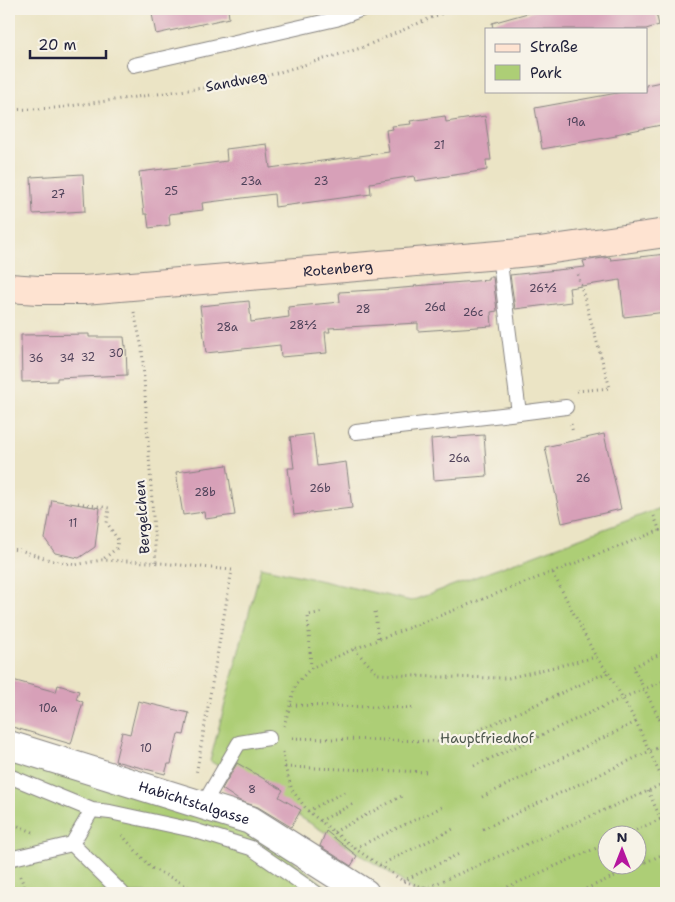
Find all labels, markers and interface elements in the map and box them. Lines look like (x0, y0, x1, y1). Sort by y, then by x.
scale bar (30, 28, 106, 60)
legend (485, 28, 648, 92)
text: 20 m (38, 35, 77, 55)
text: Straße (530, 37, 578, 57)
text: Park (530, 63, 562, 83)
street label: Sandweg (204, 66, 268, 96)
house number: 19a (567, 115, 585, 130)
house number: 21 (433, 138, 445, 153)
house number: 23a (240, 174, 262, 189)
house number: 23 (314, 174, 328, 189)
house number: 25 (164, 184, 178, 199)
house number: 27 (51, 187, 66, 202)
street label: Rotenberg (302, 257, 374, 280)
house number: 26½ (529, 281, 557, 296)
house number: 26d (424, 300, 446, 315)
house number: 28 (355, 302, 371, 317)
house number: 26c (463, 305, 484, 320)
house number: 28½ (289, 318, 317, 333)
house number: 28a (216, 320, 238, 335)
house number: 30 (108, 346, 124, 361)
house number: 32 (81, 350, 95, 365)
house number: 36 (28, 351, 44, 366)
house number: 34 (60, 351, 75, 366)
house number: 26a (448, 451, 470, 466)
house number: 26 (576, 471, 590, 486)
street label: Bergelchen (130, 479, 154, 555)
house number: 26b (309, 481, 331, 496)
house number: 28b (194, 485, 216, 500)
house number: 11 (69, 516, 77, 531)
house number: 10a (39, 701, 57, 716)
park label: Hauptfriedhof (440, 729, 535, 747)
house number: 10 (140, 741, 152, 756)
street label: Habichtstalgasse (136, 777, 252, 828)
house number: 8 (248, 782, 256, 797)
north arrow (598, 824, 648, 874)
text: N (616, 828, 628, 846)

